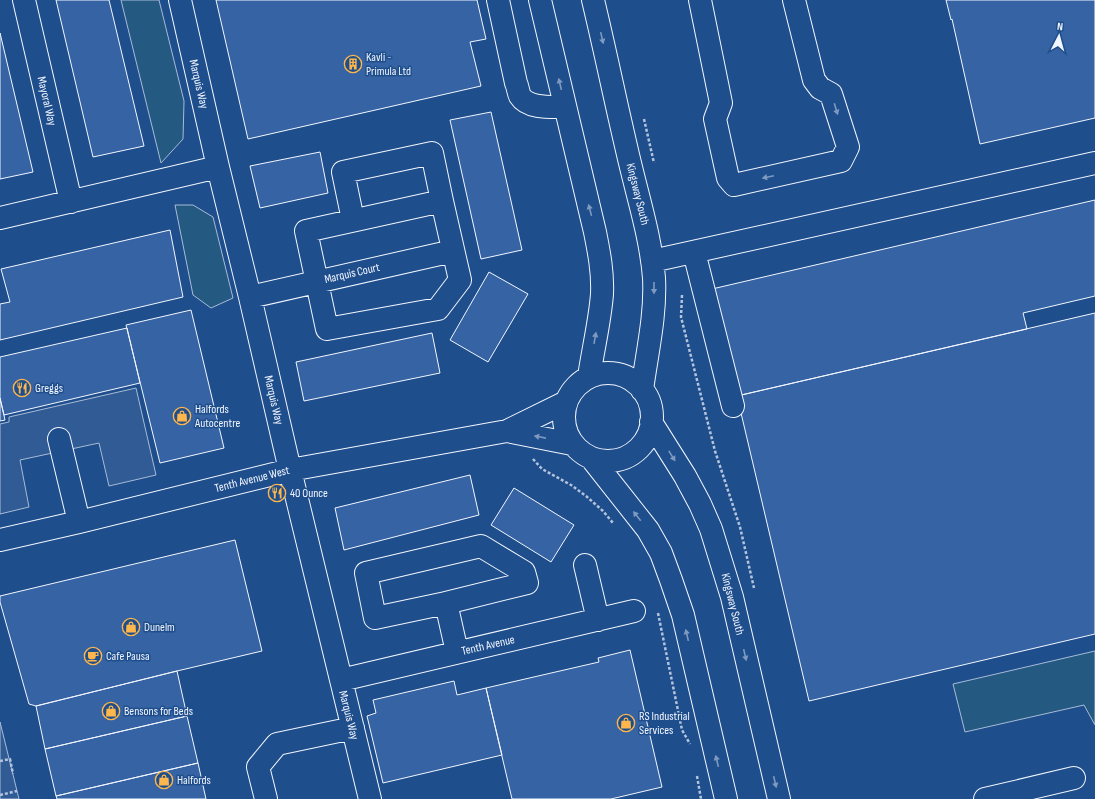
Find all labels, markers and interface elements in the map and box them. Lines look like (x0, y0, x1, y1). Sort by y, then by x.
north arrow (1039, 16, 1079, 56)
text: N (1056, 20, 1064, 33)
one-way arrow (599, 32, 605, 44)
place label: Kavli - Primula Ltd (366, 50, 411, 79)
building icon: Kavli - Primula Ltd (343, 54, 363, 74)
street label: Marquis Way (186, 58, 212, 111)
street label: Mayoral Way (34, 75, 60, 127)
one-way arrow (556, 77, 562, 90)
one-way arrow (833, 103, 839, 115)
street label: Kingsway South (623, 161, 652, 227)
one-way arrow (762, 175, 774, 181)
one-way arrow (587, 204, 593, 216)
street label: Marquis Court (323, 260, 382, 287)
one-way arrow (651, 282, 657, 295)
one-way arrow (593, 332, 599, 344)
street label: Marquis Way (261, 374, 287, 427)
restaurant icon: Greggs (12, 378, 32, 398)
place label: Greggs (35, 381, 63, 396)
place label: Halfords Autocentre (194, 402, 240, 431)
shop icon: Halfords Autocentre (172, 406, 192, 426)
one-way arrow (534, 434, 546, 440)
one-way arrow (668, 450, 675, 462)
street label: Tenth Avenue West (213, 463, 291, 496)
restaurant icon: 40 Ounce (267, 483, 287, 503)
place label: 40 Ounce (290, 486, 328, 501)
one-way arrow (633, 510, 641, 521)
street label: Kingsway South (718, 571, 747, 637)
shop icon: Dunelm (121, 617, 141, 637)
place label: Dunelm (144, 620, 175, 635)
one-way arrow (684, 628, 690, 641)
street label: Tenth Avenue (460, 632, 516, 659)
cafe icon: Cafe Pausa (83, 646, 103, 666)
place label: Cafe Pausa (106, 649, 150, 664)
one-way arrow (743, 649, 749, 661)
street label: Marquis Way (335, 689, 362, 742)
shop icon: Bensons for Beds (101, 701, 121, 721)
place label: Bensons for Beds (124, 704, 193, 719)
place label: RS Industrial Services (639, 709, 690, 738)
shop icon: RS Industrial Services (616, 713, 636, 733)
one-way arrow (714, 755, 720, 767)
shop icon: Halfords (154, 770, 174, 790)
place label: Halfords (177, 773, 211, 788)
one-way arrow (772, 775, 778, 788)

